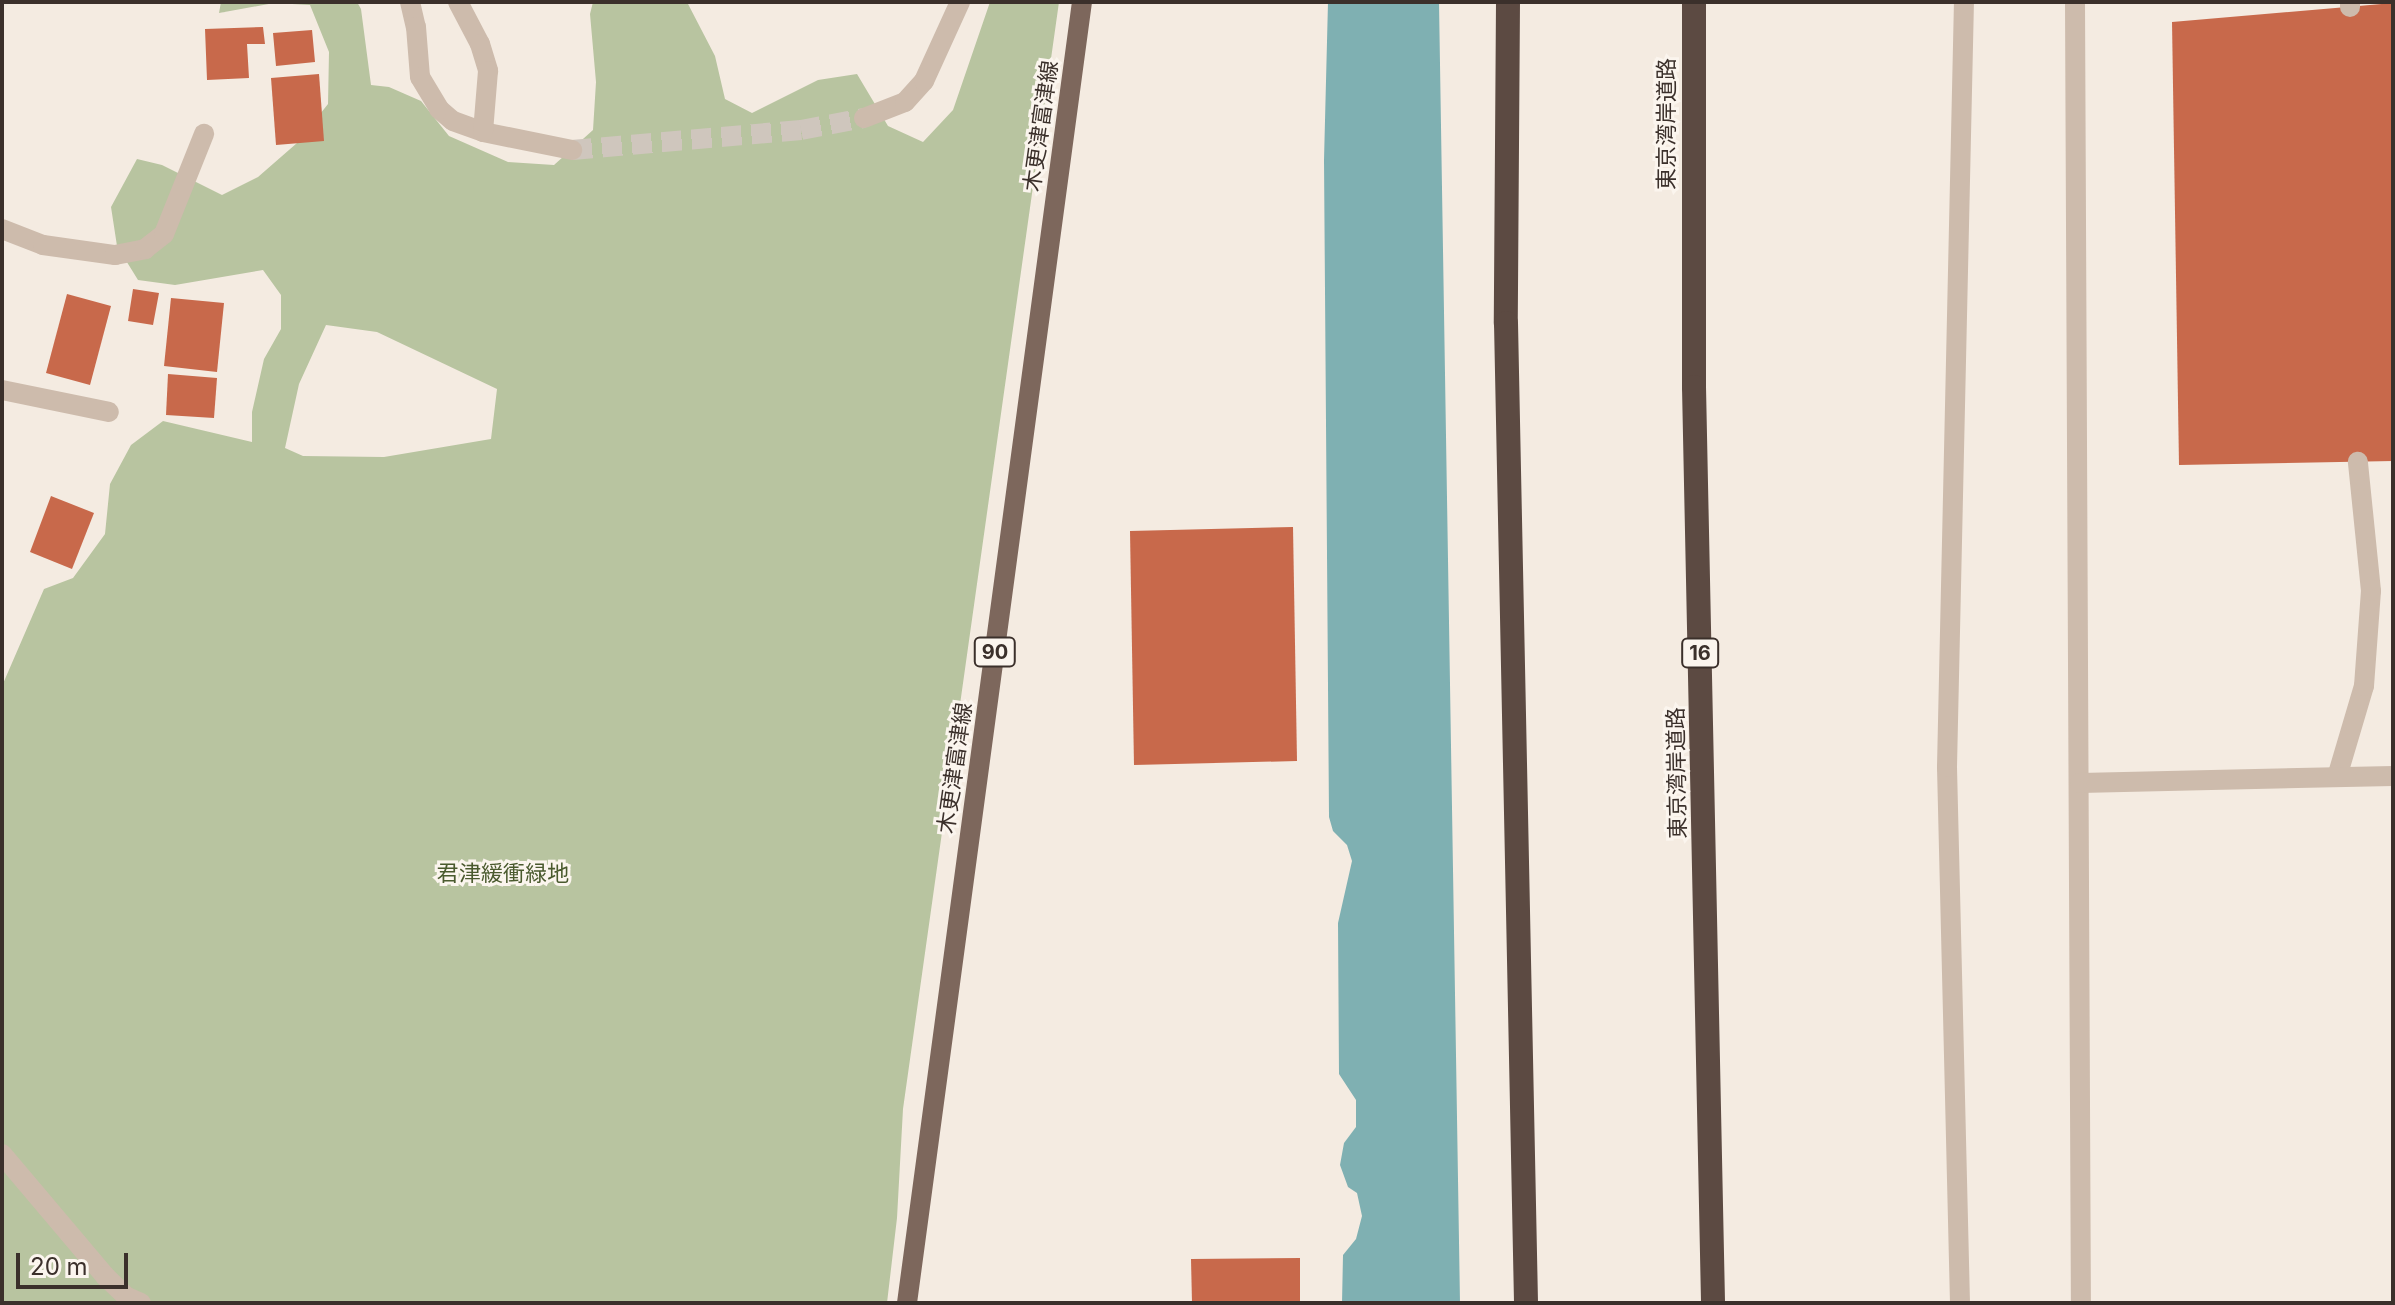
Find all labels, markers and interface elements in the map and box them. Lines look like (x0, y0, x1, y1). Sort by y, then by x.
street label: 東京湾岸道路 (1654, 58, 1680, 190)
street label: 木更津富津線 (1019, 59, 1063, 193)
road number: 90 (973, 636, 1017, 668)
road number: 16 (1680, 637, 1720, 669)
street label: 木更津富津線 (933, 701, 977, 835)
street label: 東京湾岸道路 (1663, 707, 1691, 839)
park label: 君津緩衝緑地 (437, 861, 569, 887)
scale bar (20, 1237, 132, 1287)
text: 20 m (30, 1252, 88, 1281)

